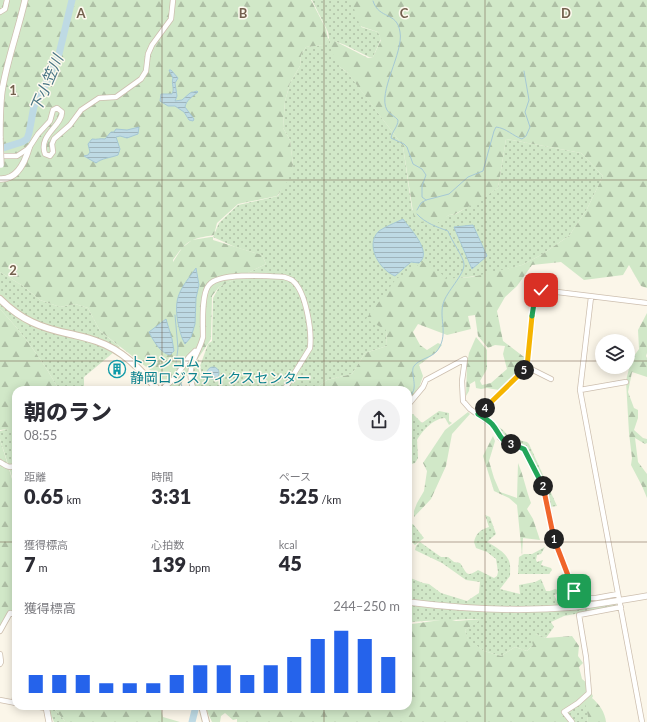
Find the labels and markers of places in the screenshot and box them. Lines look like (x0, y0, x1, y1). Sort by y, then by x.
pin (524, 273, 558, 307)
place label: トランコム 静岡ロジスティクスセンター (130, 353, 311, 386)
building icon: トランコム 静岡ロジスティクスセンター (107, 359, 127, 379)
pin: 5 (514, 360, 534, 380)
pin: 4 (475, 398, 495, 418)
pin: 3 (501, 434, 521, 454)
pin: 2 (533, 476, 553, 496)
pin: 1 (544, 529, 564, 549)
pin (557, 574, 591, 608)

